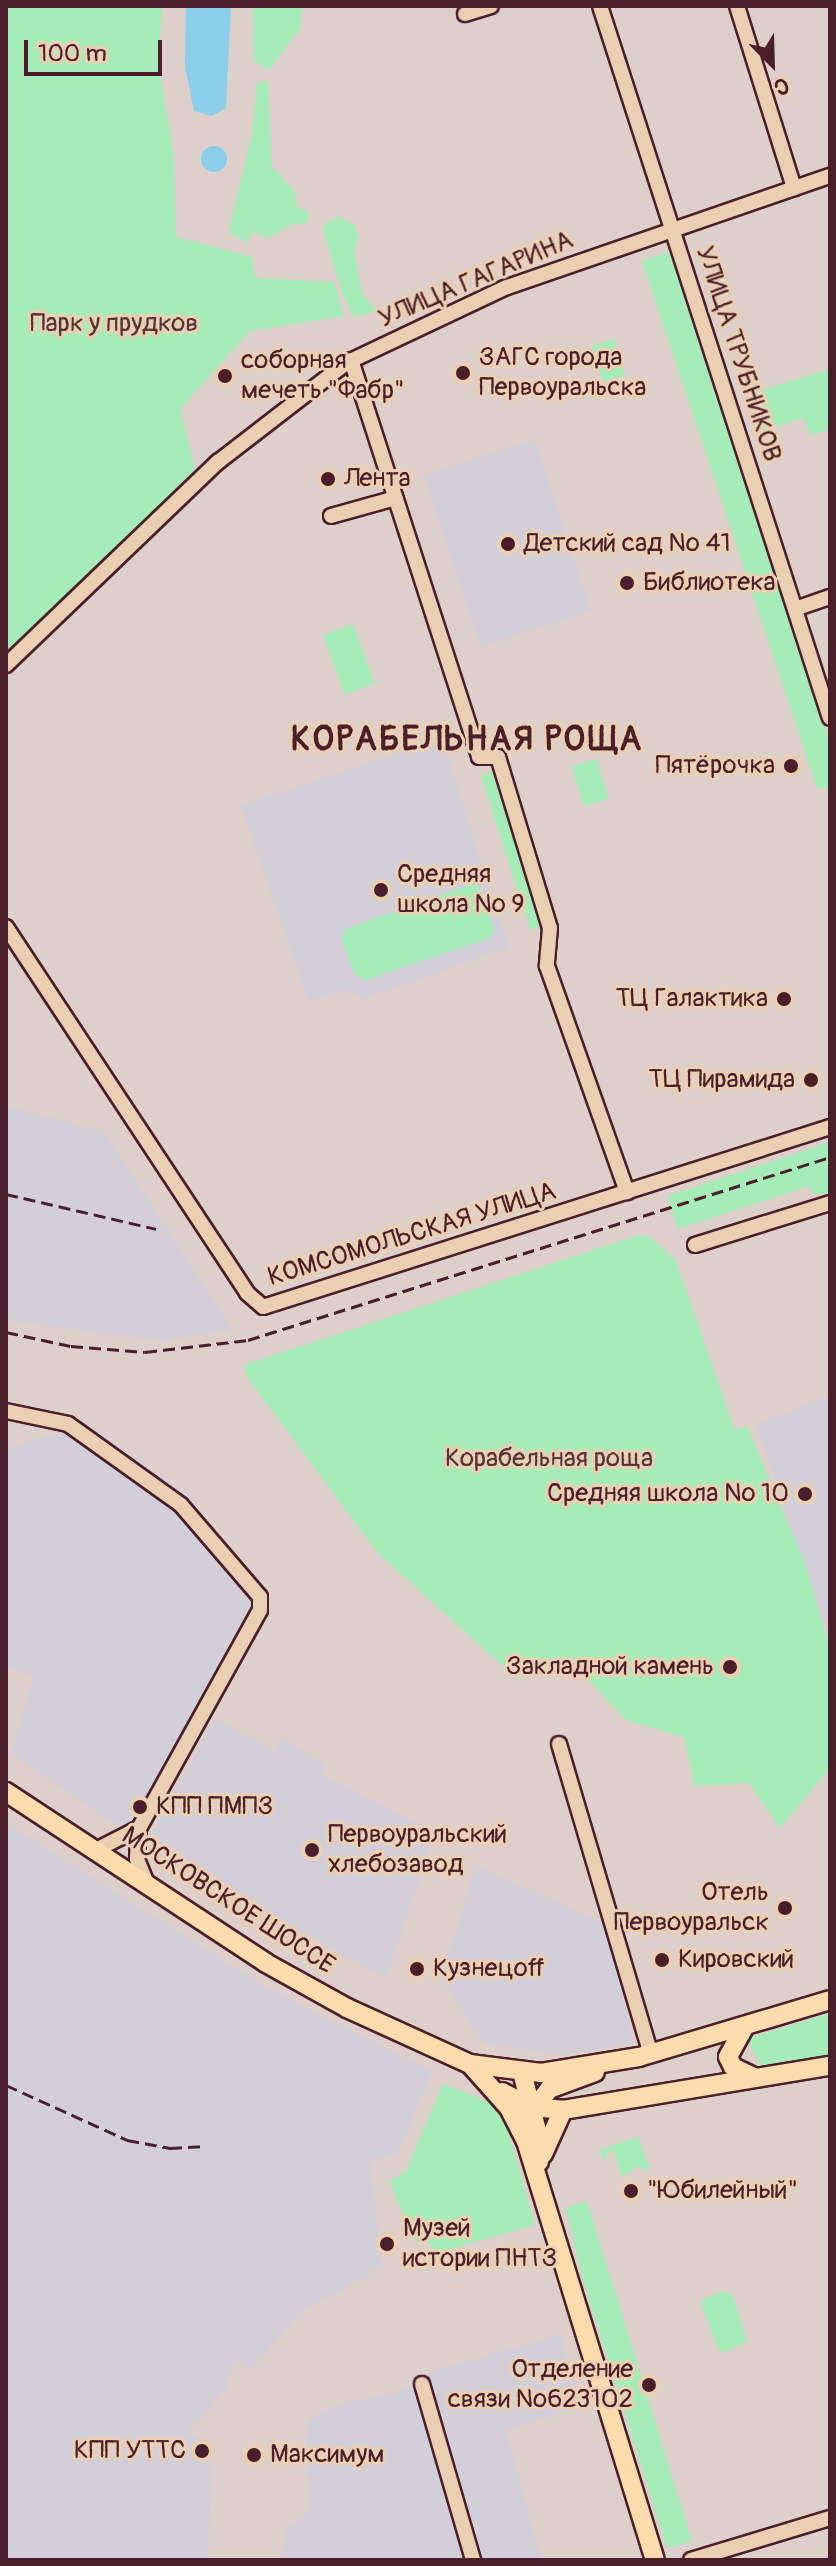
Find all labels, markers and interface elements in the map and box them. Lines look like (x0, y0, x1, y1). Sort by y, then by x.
scale bar (28, 24, 166, 74)
north arrow (732, 24, 812, 104)
text: 100 m (38, 39, 107, 68)
text: С (770, 71, 793, 102)
street label: УЛИЦА ГАГАРИНА (374, 225, 578, 335)
street label: УЛИЦА ТРУБНИКОВ (688, 242, 788, 466)
park label: Парк у прудков (30, 308, 198, 340)
place label: ЗАГС города Первоуральска (479, 342, 646, 404)
place label: соборная мечеть "Фабр" (241, 345, 405, 406)
marker: ЗАГС города Первоуральска (454, 364, 472, 382)
marker: соборная мечеть "Фабр" (216, 367, 234, 385)
place label: Лента (344, 463, 411, 495)
marker: Лента (319, 470, 337, 488)
place label: Детский сад № 41 (524, 528, 731, 560)
marker: Детский сад № 41 (499, 535, 517, 553)
place label: Библиотека (643, 567, 776, 599)
marker: Библиотека (618, 574, 636, 592)
district label: КОРАБЕЛЬНАЯ РОЩА (291, 720, 643, 760)
place label: Пятёрочка (655, 750, 775, 782)
marker: Пятёрочка (782, 757, 800, 775)
place label: Средняя школа № 9 (397, 859, 525, 920)
marker: Средняя школа № 9 (372, 881, 390, 899)
place label: ТЦ Галактика (616, 983, 768, 1015)
marker: ТЦ Галактика (775, 990, 793, 1008)
place label: ТЦ Пирамида (649, 1064, 795, 1096)
marker: ТЦ Пирамида (802, 1071, 820, 1089)
street label: КОМСОМОЛЬСКАЯ УЛИЦА (264, 1176, 560, 1294)
park label: Корабельная роща (445, 1443, 653, 1475)
place label: Средняя школа № 10 (547, 1478, 789, 1510)
marker: Средняя школа № 10 (796, 1485, 814, 1503)
place label: Закладной камень (506, 1651, 714, 1683)
marker: Закладной камень (721, 1658, 739, 1676)
place label: КПП ПМПЗ (156, 1791, 273, 1823)
marker: КПП ПМПЗ (131, 1798, 149, 1816)
place label: Первоуральский хлебозавод (328, 1819, 507, 1880)
street label: МОСКОВСКОЕ ШОССЕ (116, 1821, 340, 1981)
marker: Первоуральский хлебозавод (303, 1841, 321, 1859)
place label: Отель Первоуральск (614, 1877, 769, 1938)
marker: Отель Первоуральск (776, 1899, 794, 1917)
place label: Кировский (678, 1944, 794, 1976)
marker: Кировский (653, 1951, 671, 1969)
place label: Кузнецoff (433, 1953, 545, 1985)
marker: Кузнецoff (408, 1960, 426, 1978)
place label: "Юбилейный" (647, 2175, 798, 2207)
marker: "Юбилейный" (622, 2182, 640, 2200)
place label: Музей истории ПНТЗ (403, 2213, 557, 2274)
marker: Музей истории ПНТЗ (378, 2235, 396, 2253)
place label: Отделение связи №623102 (448, 2354, 633, 2416)
marker: Отделение связи №623102 (640, 2376, 658, 2394)
place label: КПП УТТС (74, 2435, 186, 2467)
place label: Максимум (270, 2439, 384, 2471)
marker: КПП УТТС (193, 2442, 211, 2460)
marker: Максимум (245, 2446, 263, 2464)

